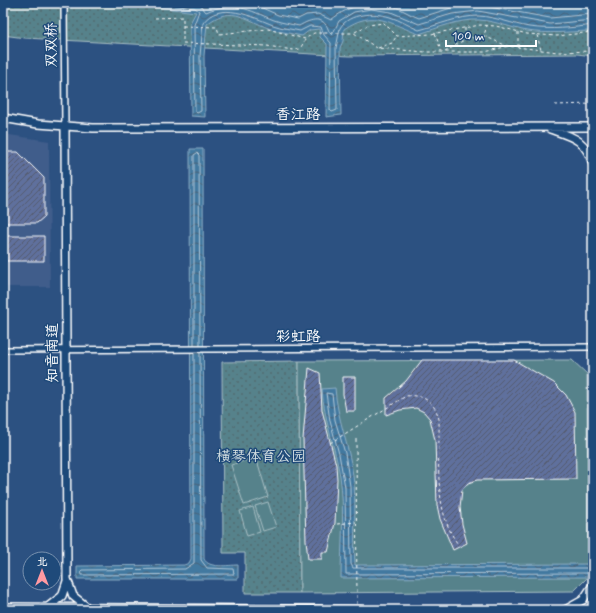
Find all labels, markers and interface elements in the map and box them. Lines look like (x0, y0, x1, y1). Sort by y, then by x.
street label: 双双桥 (42, 22, 62, 68)
scale bar (446, 22, 536, 48)
text: 100 m (452, 29, 484, 45)
street label: 香江路 (275, 105, 321, 125)
street label: 知音南道 (43, 323, 63, 383)
street label: 彩虹路 (275, 327, 321, 347)
park label: 横琴体育公园 (216, 447, 306, 467)
north arrow (22, 551, 62, 591)
text: 北 (37, 555, 48, 569)

